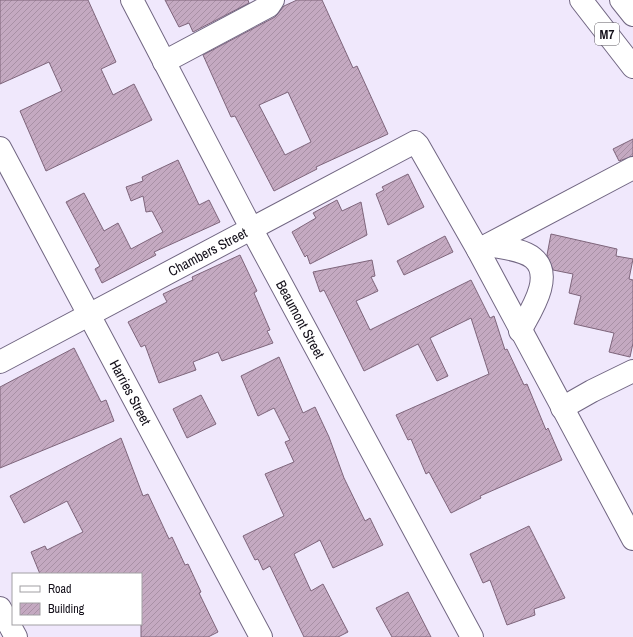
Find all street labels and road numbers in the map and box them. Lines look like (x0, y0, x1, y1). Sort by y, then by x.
road number: M7 (595, 23, 619, 45)
street label: Chambers Street (165, 224, 250, 280)
street label: Beaumont Street (272, 277, 329, 362)
street label: Harries Street (106, 357, 155, 428)

